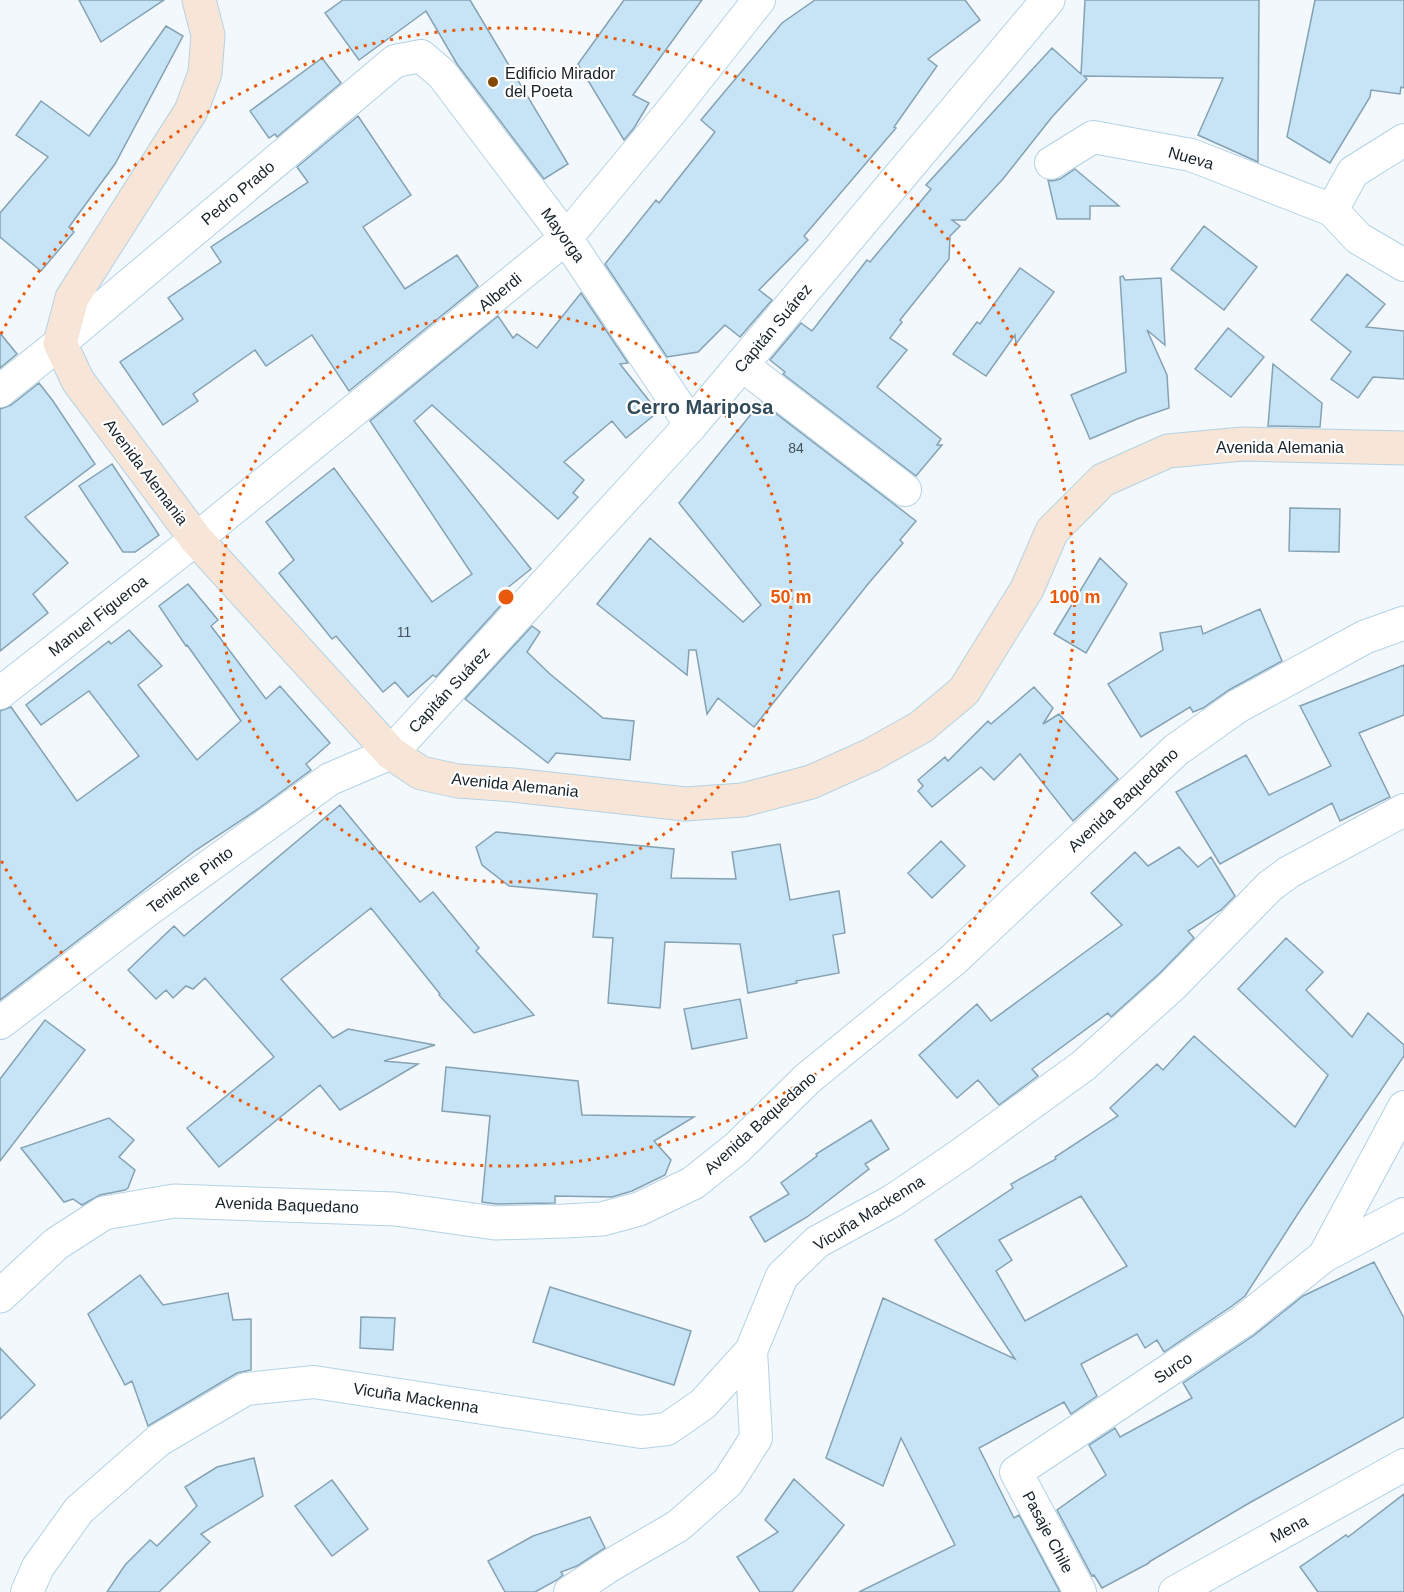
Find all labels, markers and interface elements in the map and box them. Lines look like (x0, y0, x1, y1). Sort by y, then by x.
place label: Edificio Mirador del Poeta (505, 65, 616, 100)
marker: Edificio Mirador del Poeta (486, 75, 500, 89)
street label: Nueva (1166, 143, 1216, 173)
street label: Pedro Prado (198, 158, 278, 228)
street label: Mayorga (538, 205, 588, 265)
street label: Alberdi (475, 270, 525, 314)
street label: Capitán Suárez (731, 280, 815, 376)
district label: Cerro Mariposa (627, 396, 774, 418)
street label: Avenida Alemania (101, 416, 191, 528)
street label: Avenida Alemania (1216, 439, 1344, 456)
house number: 84 (788, 440, 804, 456)
street label: Manuel Figueroa (45, 572, 151, 660)
centre of rings (496, 587, 516, 607)
text: 50 m (770, 587, 812, 607)
text: 100 m (1049, 587, 1101, 607)
house number: 11 (397, 624, 411, 640)
street label: Capitán Suárez (405, 644, 493, 736)
street label: Avenida Baquedano (1065, 745, 1181, 855)
street label: Avenida Alemania (451, 770, 580, 800)
street label: Teniente Pinto (144, 843, 236, 917)
street label: Avenida Baquedano (701, 1068, 819, 1177)
street label: Vicuña Mackenna (811, 1172, 927, 1254)
street label: Avenida Baquedano (215, 1194, 359, 1216)
street label: Surco (1151, 1349, 1195, 1387)
street label: Vicuña Mackenna (352, 1380, 480, 1416)
street label: Pasaje Chile (1019, 1488, 1077, 1576)
street label: Mena (1267, 1512, 1311, 1546)

